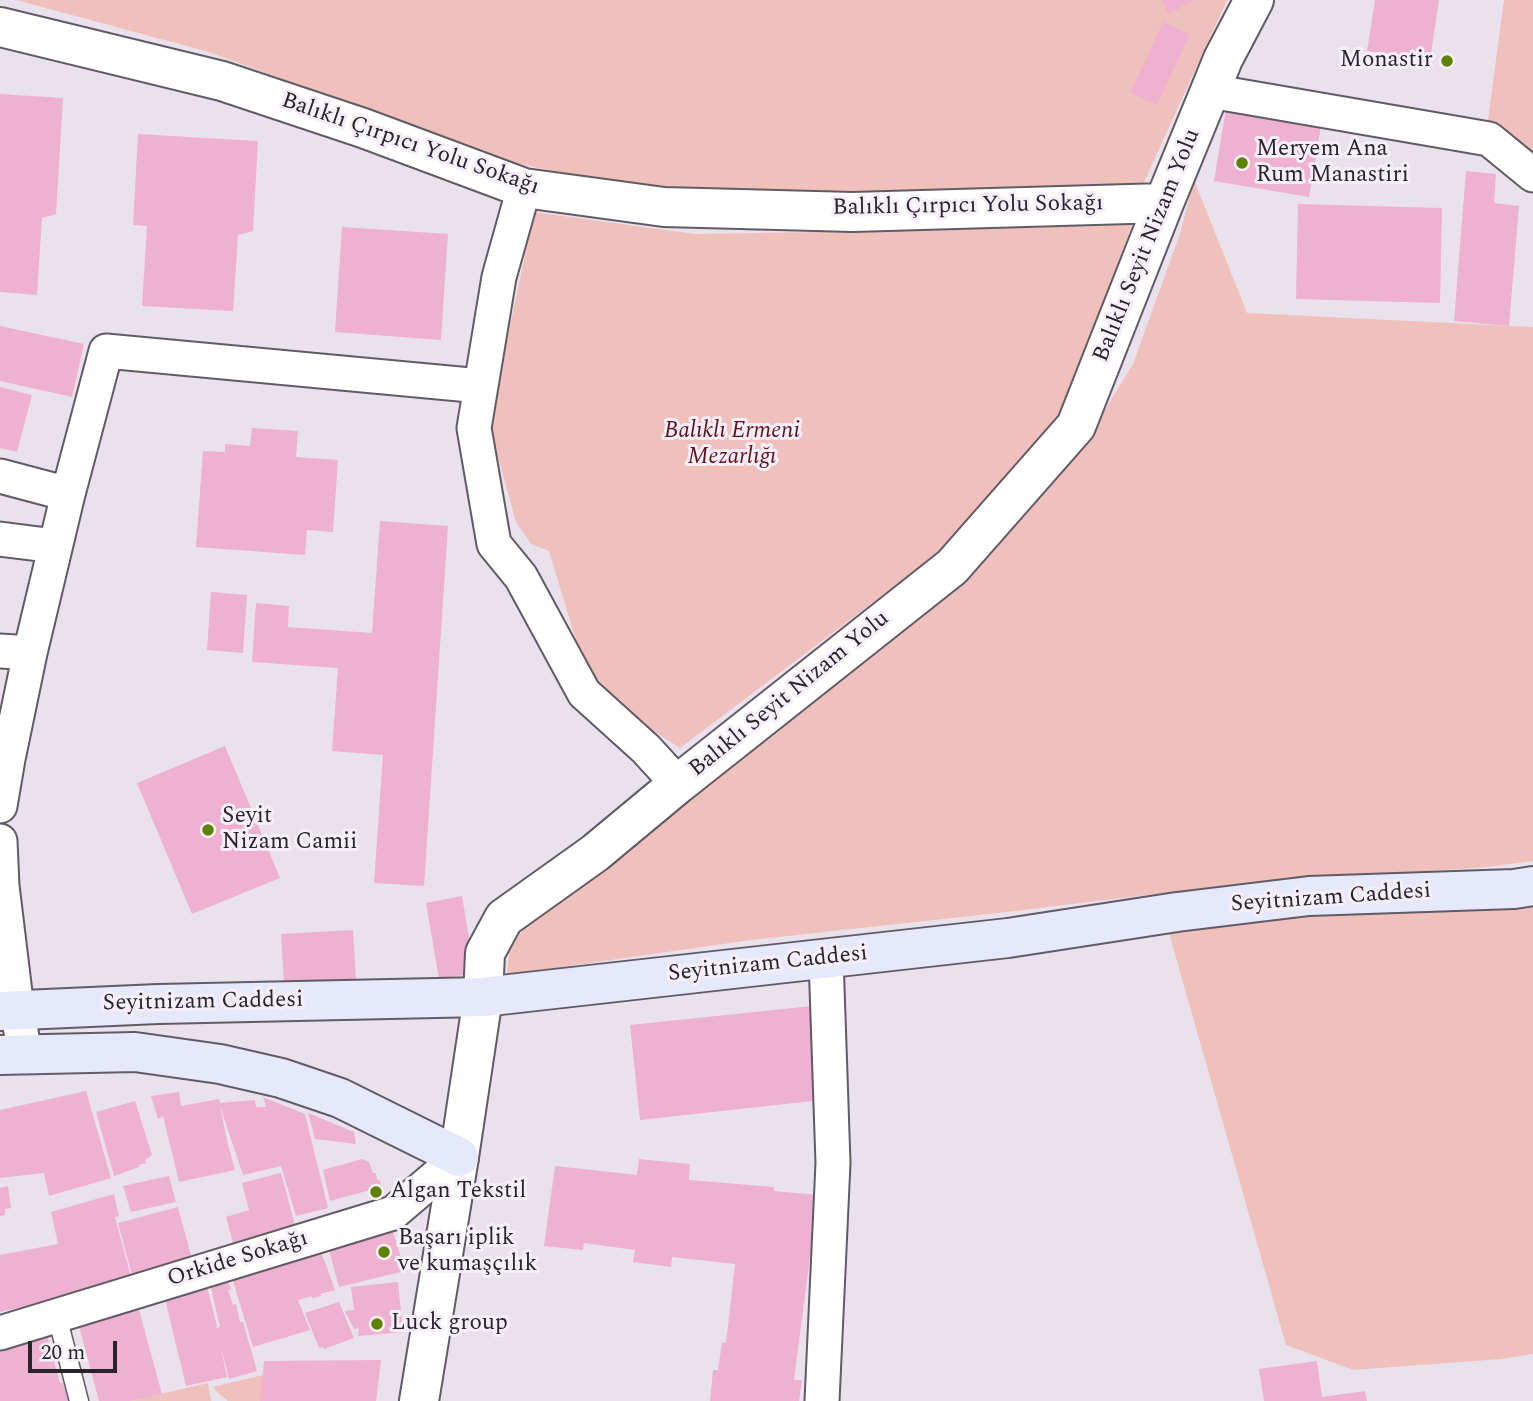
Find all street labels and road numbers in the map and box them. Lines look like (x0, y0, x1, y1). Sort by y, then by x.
street label: Balıklı Çırpıcı Yolu Sokağı (277, 88, 543, 202)
street label: Balıklı Seyit Nizam Yolu (1089, 125, 1207, 367)
street label: Balıklı Çırpıcı Yolu Sokağı (832, 191, 1104, 223)
street label: Balıklı Seyit Nizam Yolu (685, 606, 895, 784)
street label: Seyitnizam Caddesi (1230, 878, 1432, 920)
street label: Seyitnizam Caddesi (667, 941, 869, 989)
street label: Seyitnizam Caddesi (102, 987, 304, 1019)
street label: Orkide Sokağı (164, 1226, 312, 1294)

